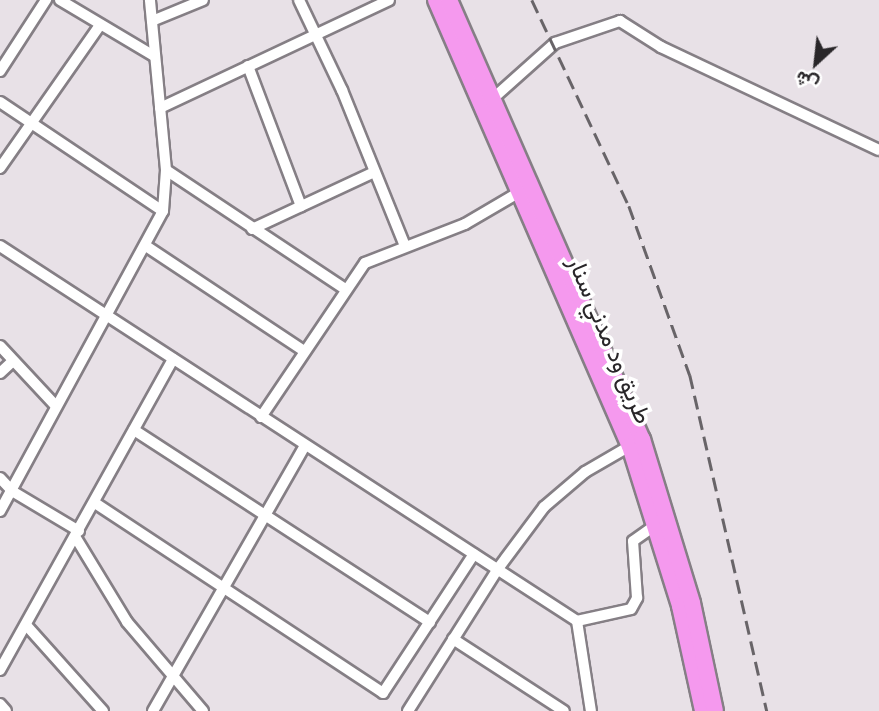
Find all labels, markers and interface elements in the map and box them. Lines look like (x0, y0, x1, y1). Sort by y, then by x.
north arrow (781, 28, 851, 98)
text: ش (791, 66, 822, 98)
street label: طريق ود مدني سنار (562, 252, 658, 428)

